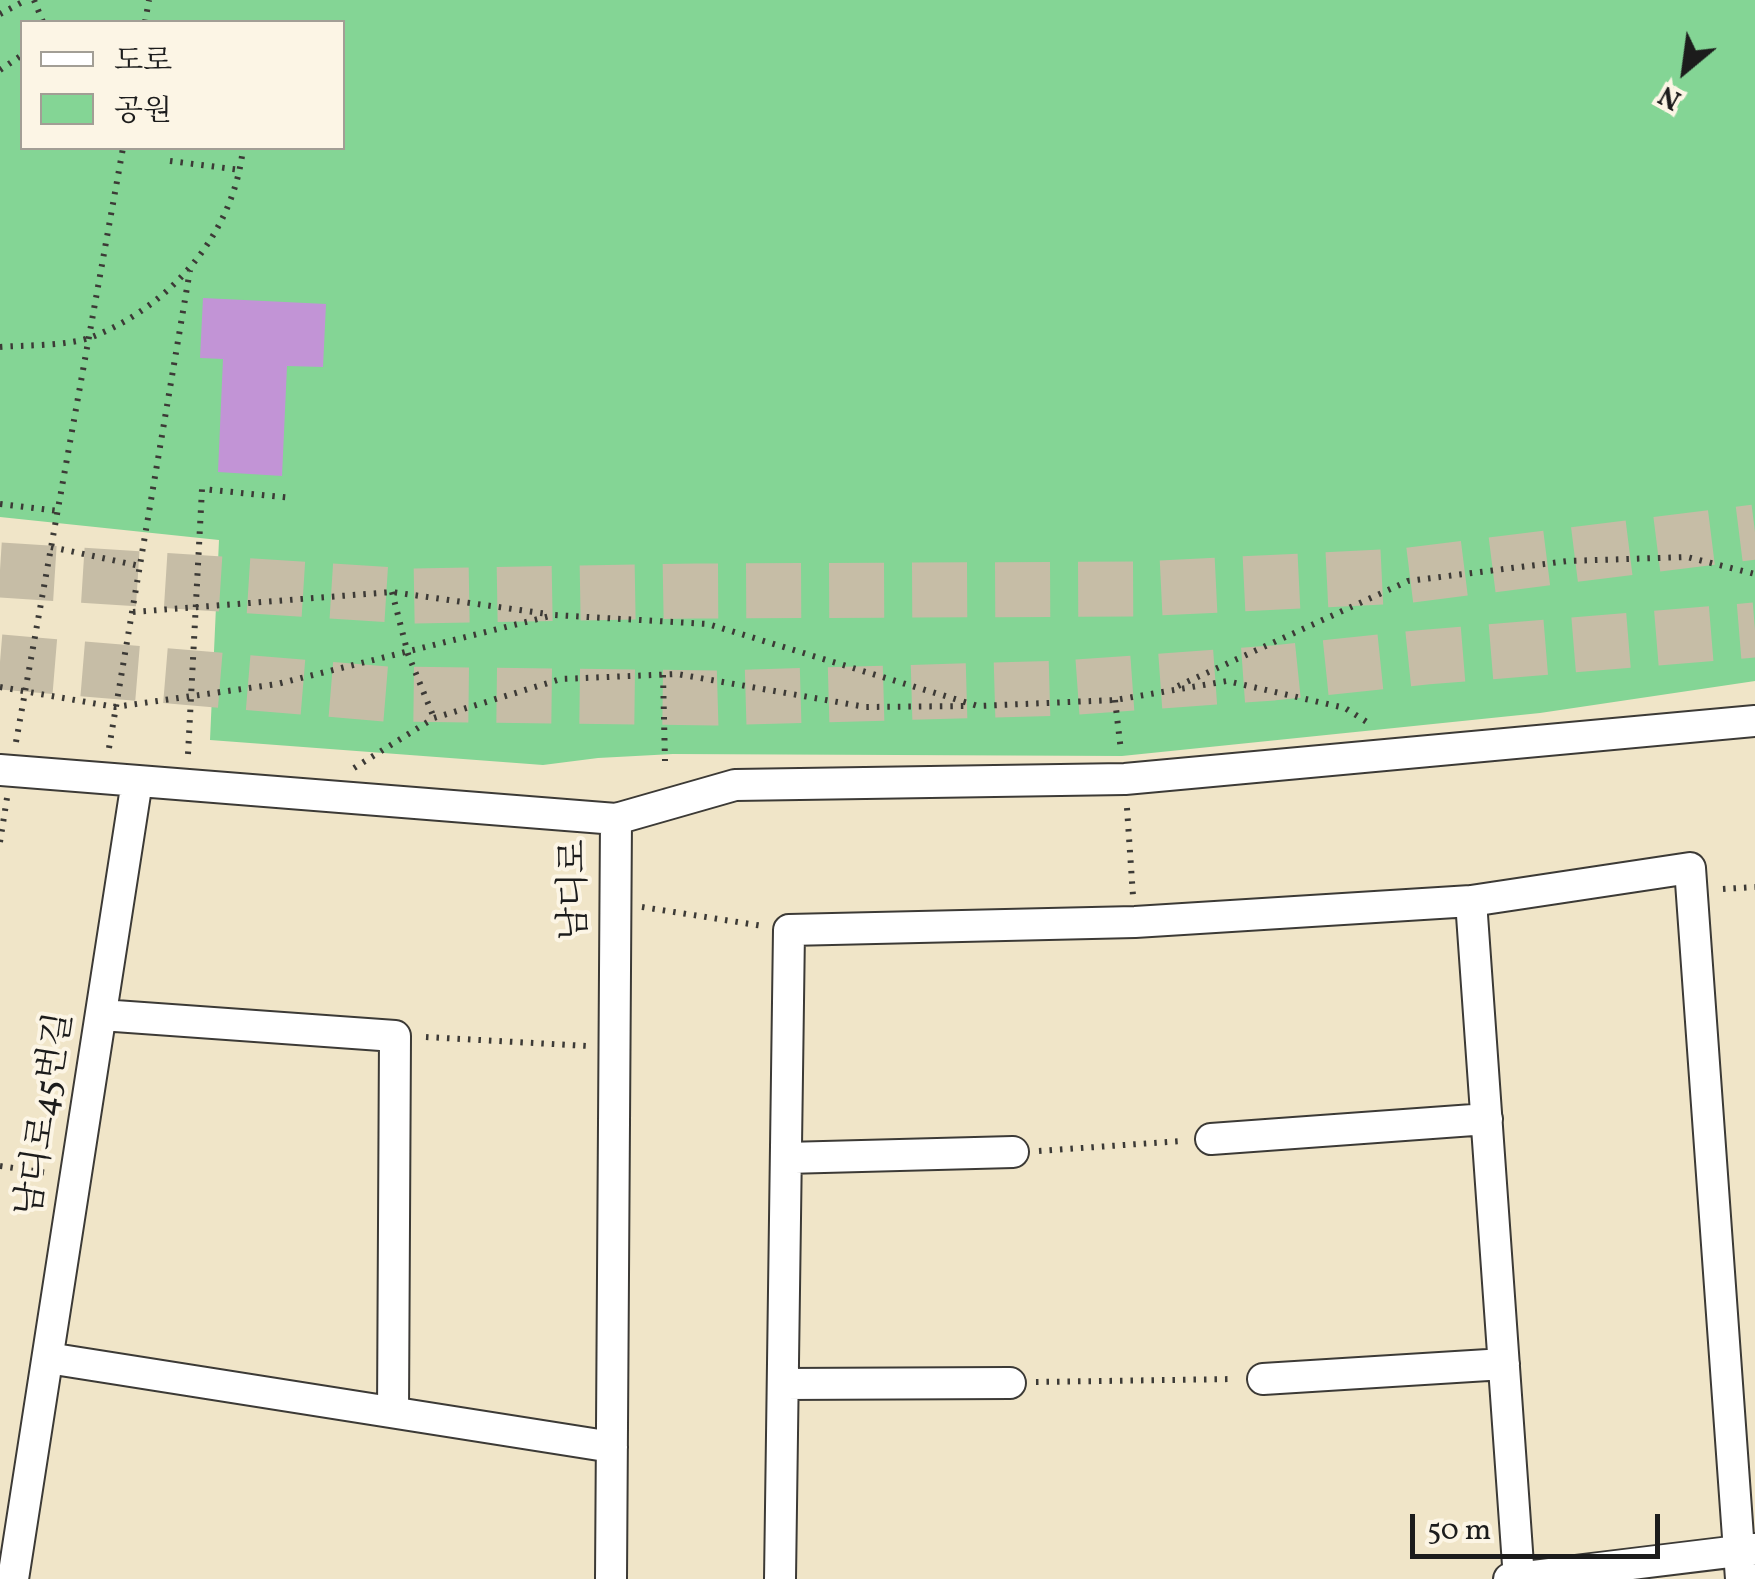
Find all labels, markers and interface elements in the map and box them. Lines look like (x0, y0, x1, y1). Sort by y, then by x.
legend (20, 20, 345, 150)
north arrow (1635, 20, 1735, 120)
text: 도로 (114, 41, 172, 83)
text: N (1652, 75, 1689, 119)
text: 공원 (114, 91, 172, 133)
street label: 남디로 (557, 839, 599, 941)
street label: 남디로45번길 (11, 1010, 85, 1220)
scale bar (1415, 1494, 1665, 1556)
text: 50 m (1427, 1510, 1491, 1552)

